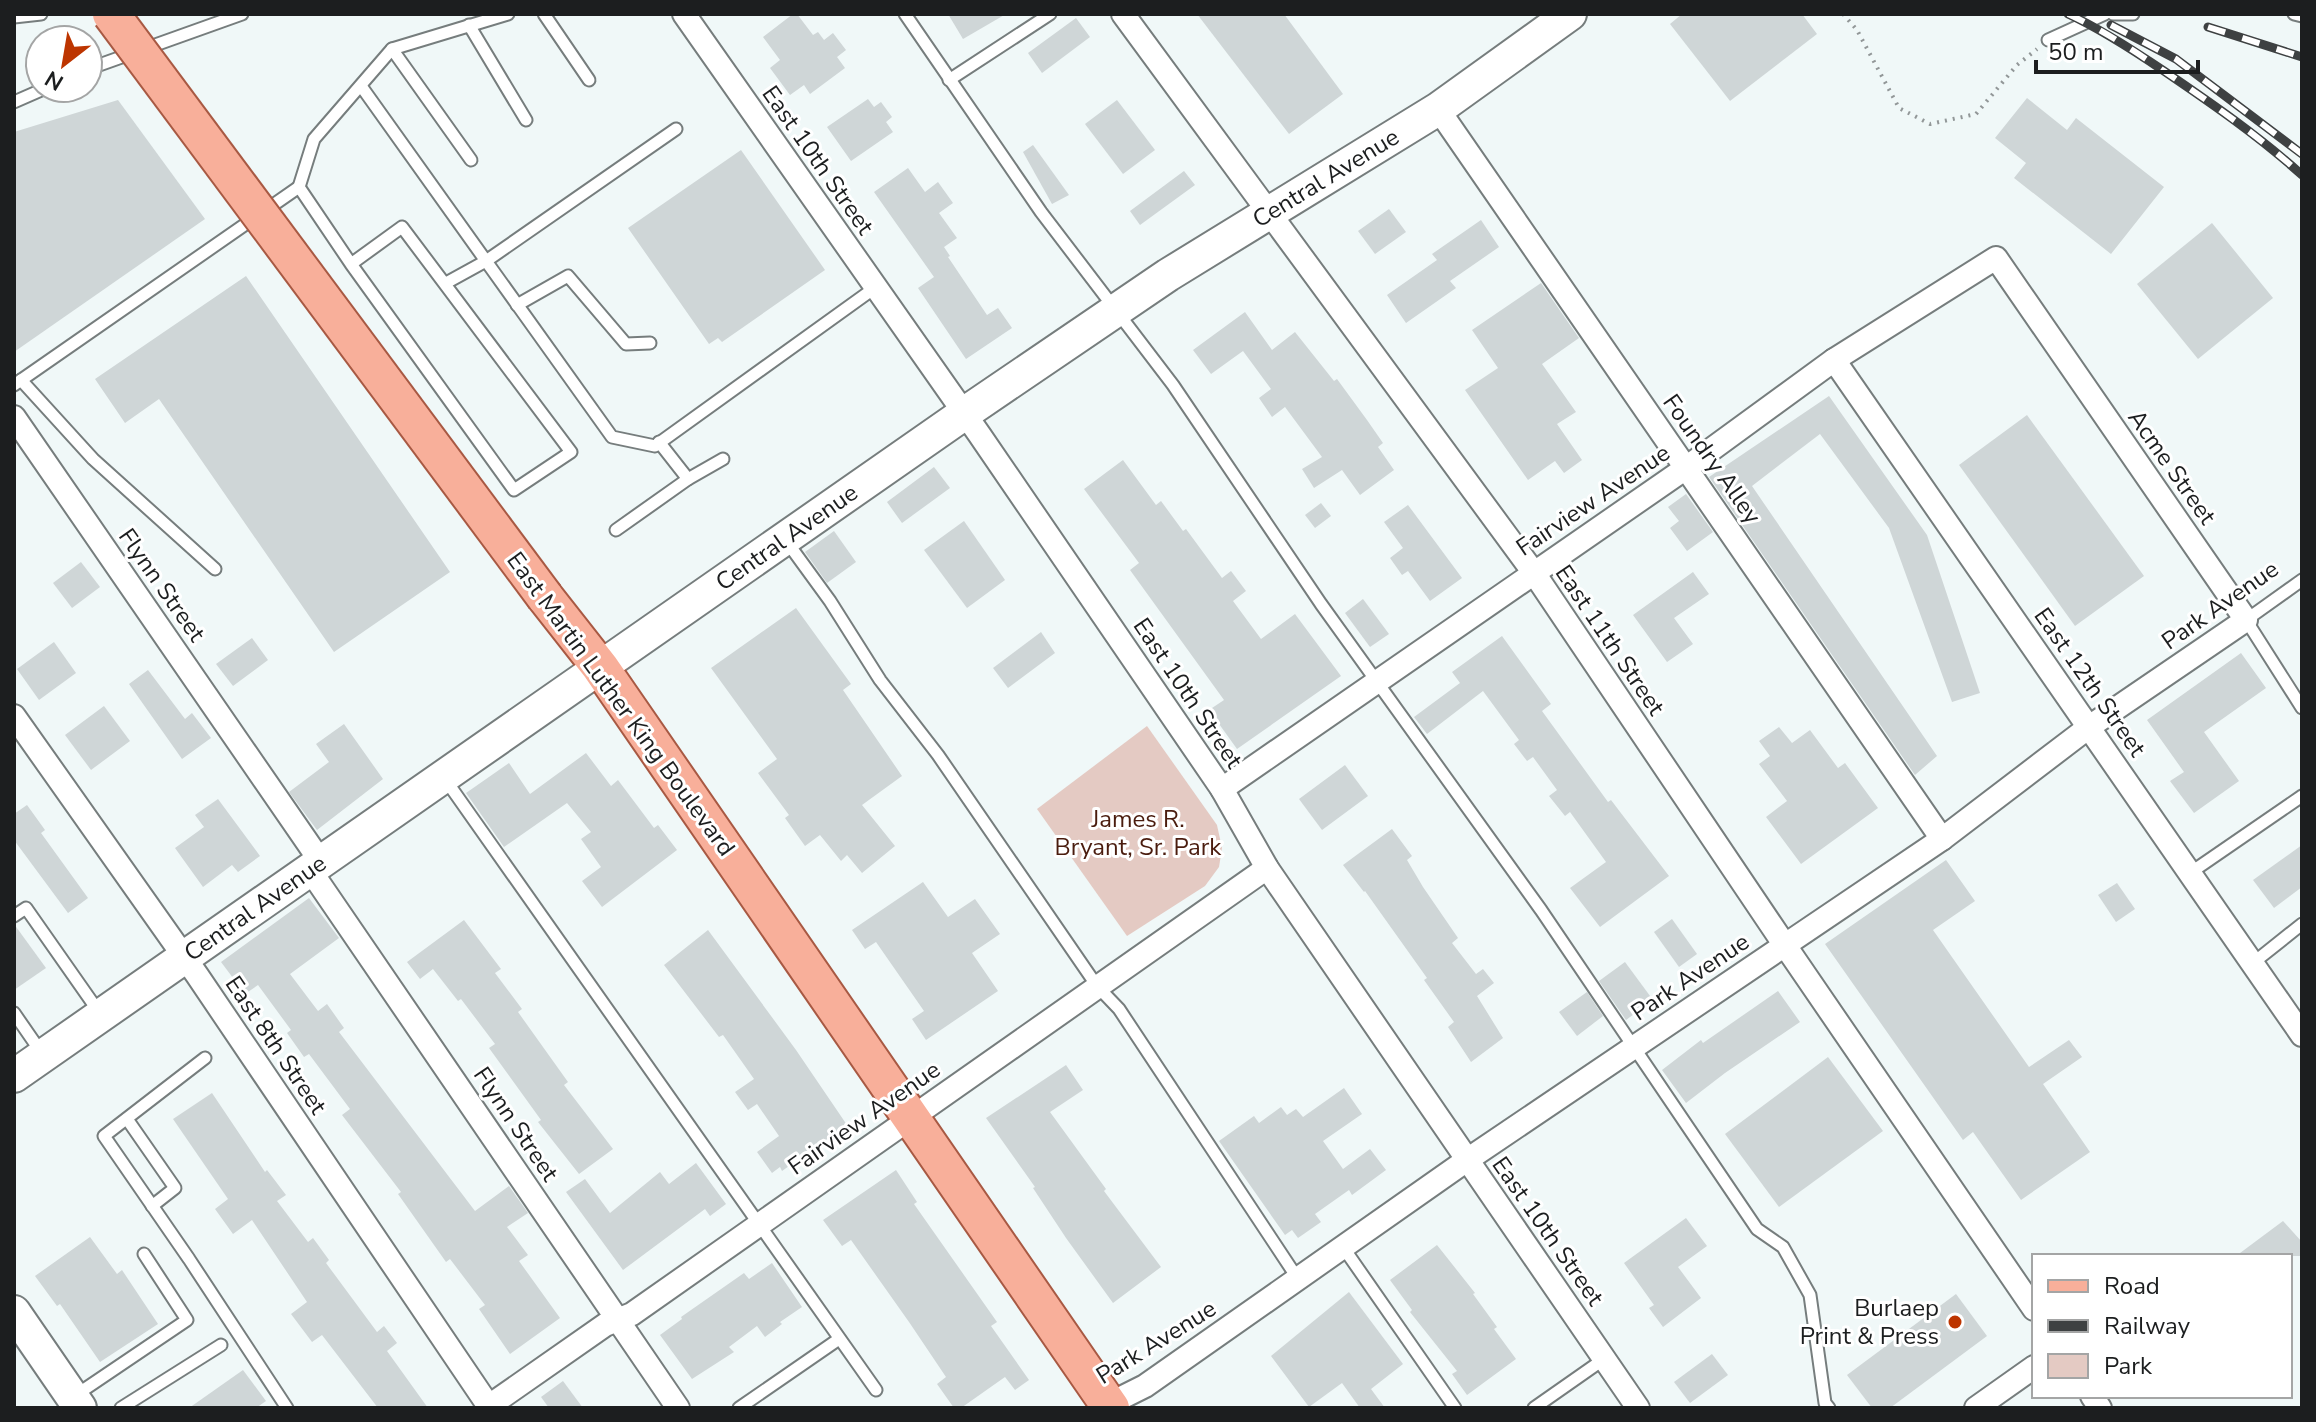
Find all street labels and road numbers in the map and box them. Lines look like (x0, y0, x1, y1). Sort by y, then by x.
street label: East 10th Street (755, 79, 882, 241)
street label: Central Avenue (1247, 121, 1405, 235)
street label: Foundry Alley (1655, 388, 1769, 531)
street label: Acme Street (2121, 403, 2224, 531)
street label: Fairview Avenue (1510, 437, 1676, 563)
street label: Central Avenue (709, 477, 864, 598)
street label: Flynn Street (111, 522, 213, 648)
street label: East Martin Luther King Boulevard (500, 545, 742, 863)
street label: Park Avenue (2155, 553, 2285, 657)
street label: East 11th Street (1548, 559, 1673, 722)
street label: East 12th Street (2027, 601, 2154, 763)
street label: East 10th Street (1126, 612, 1251, 775)
street label: Central Avenue (178, 847, 333, 969)
street label: Park Avenue (1625, 926, 1755, 1028)
street label: East 8th Street (218, 969, 335, 1121)
street label: Fairview Avenue (782, 1054, 946, 1182)
street label: Flynn Street (466, 1061, 566, 1188)
street label: East 10th Street (1485, 1150, 1612, 1312)
street label: Park Avenue (1090, 1292, 1222, 1392)

